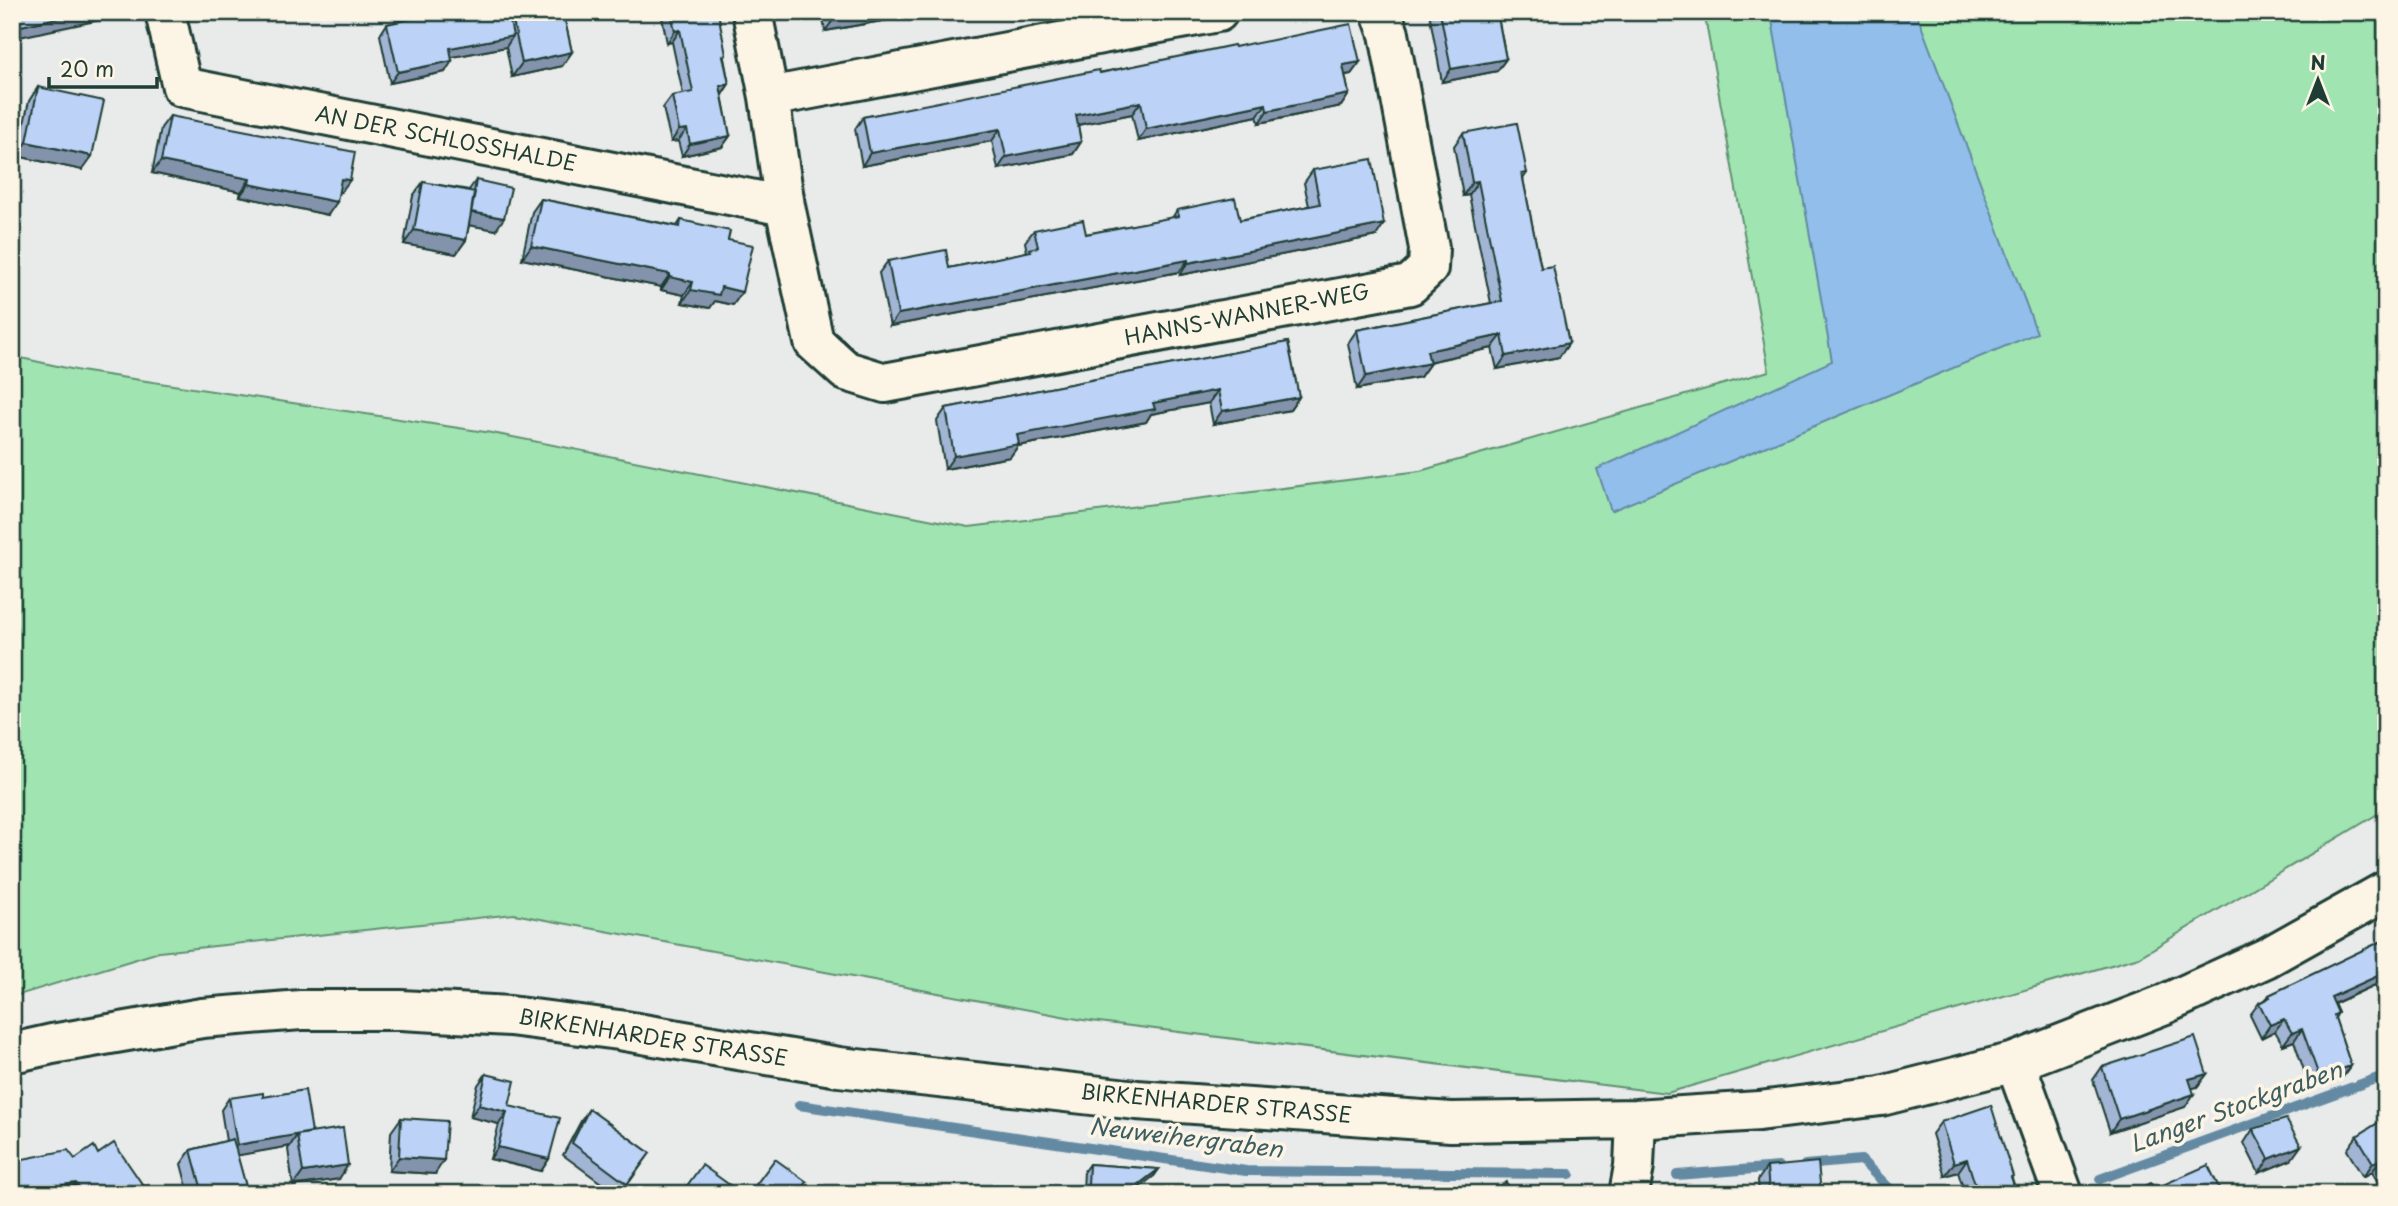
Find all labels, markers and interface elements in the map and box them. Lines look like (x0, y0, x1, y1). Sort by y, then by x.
scale bar (49, 46, 158, 90)
north arrow (2282, 46, 2352, 116)
text: N (2310, 48, 2326, 76)
text: 20 m (60, 52, 114, 84)
street label: AN DER SCHLOSSHALDE (313, 96, 580, 178)
street label: HANNS-WANNER-WEG (1122, 274, 1372, 352)
street label: BIRKENHARDER STRASSE (516, 999, 790, 1073)
water label: Langer Stockgraben (2124, 1050, 2348, 1160)
street label: BIRKENHARDER STRASSE (1079, 1074, 1353, 1130)
water label: Neuweihergraben (1088, 1107, 1286, 1166)

